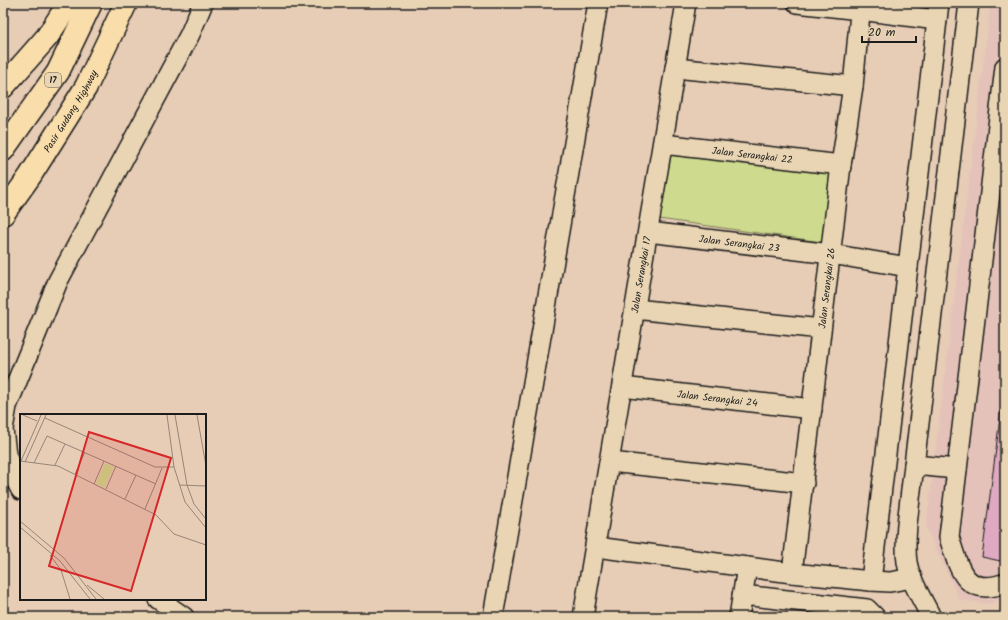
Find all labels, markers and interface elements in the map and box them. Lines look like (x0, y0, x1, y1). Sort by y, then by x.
scale bar (862, 18, 916, 44)
text: 20 m (868, 23, 896, 42)
street label: Pasir Gudang Highway (40, 67, 102, 156)
road number: 17 (45, 73, 61, 87)
street label: Jalan Serangkai 22 (711, 143, 794, 168)
street label: Jalan Serangkai 23 (698, 231, 781, 257)
street label: Jalan Serangkai 17 (627, 235, 656, 314)
street label: Jalan Serangkai 26 (814, 247, 840, 329)
street label: Jalan Serangkai 24 (676, 386, 759, 412)
inset map (20, 414, 206, 600)

